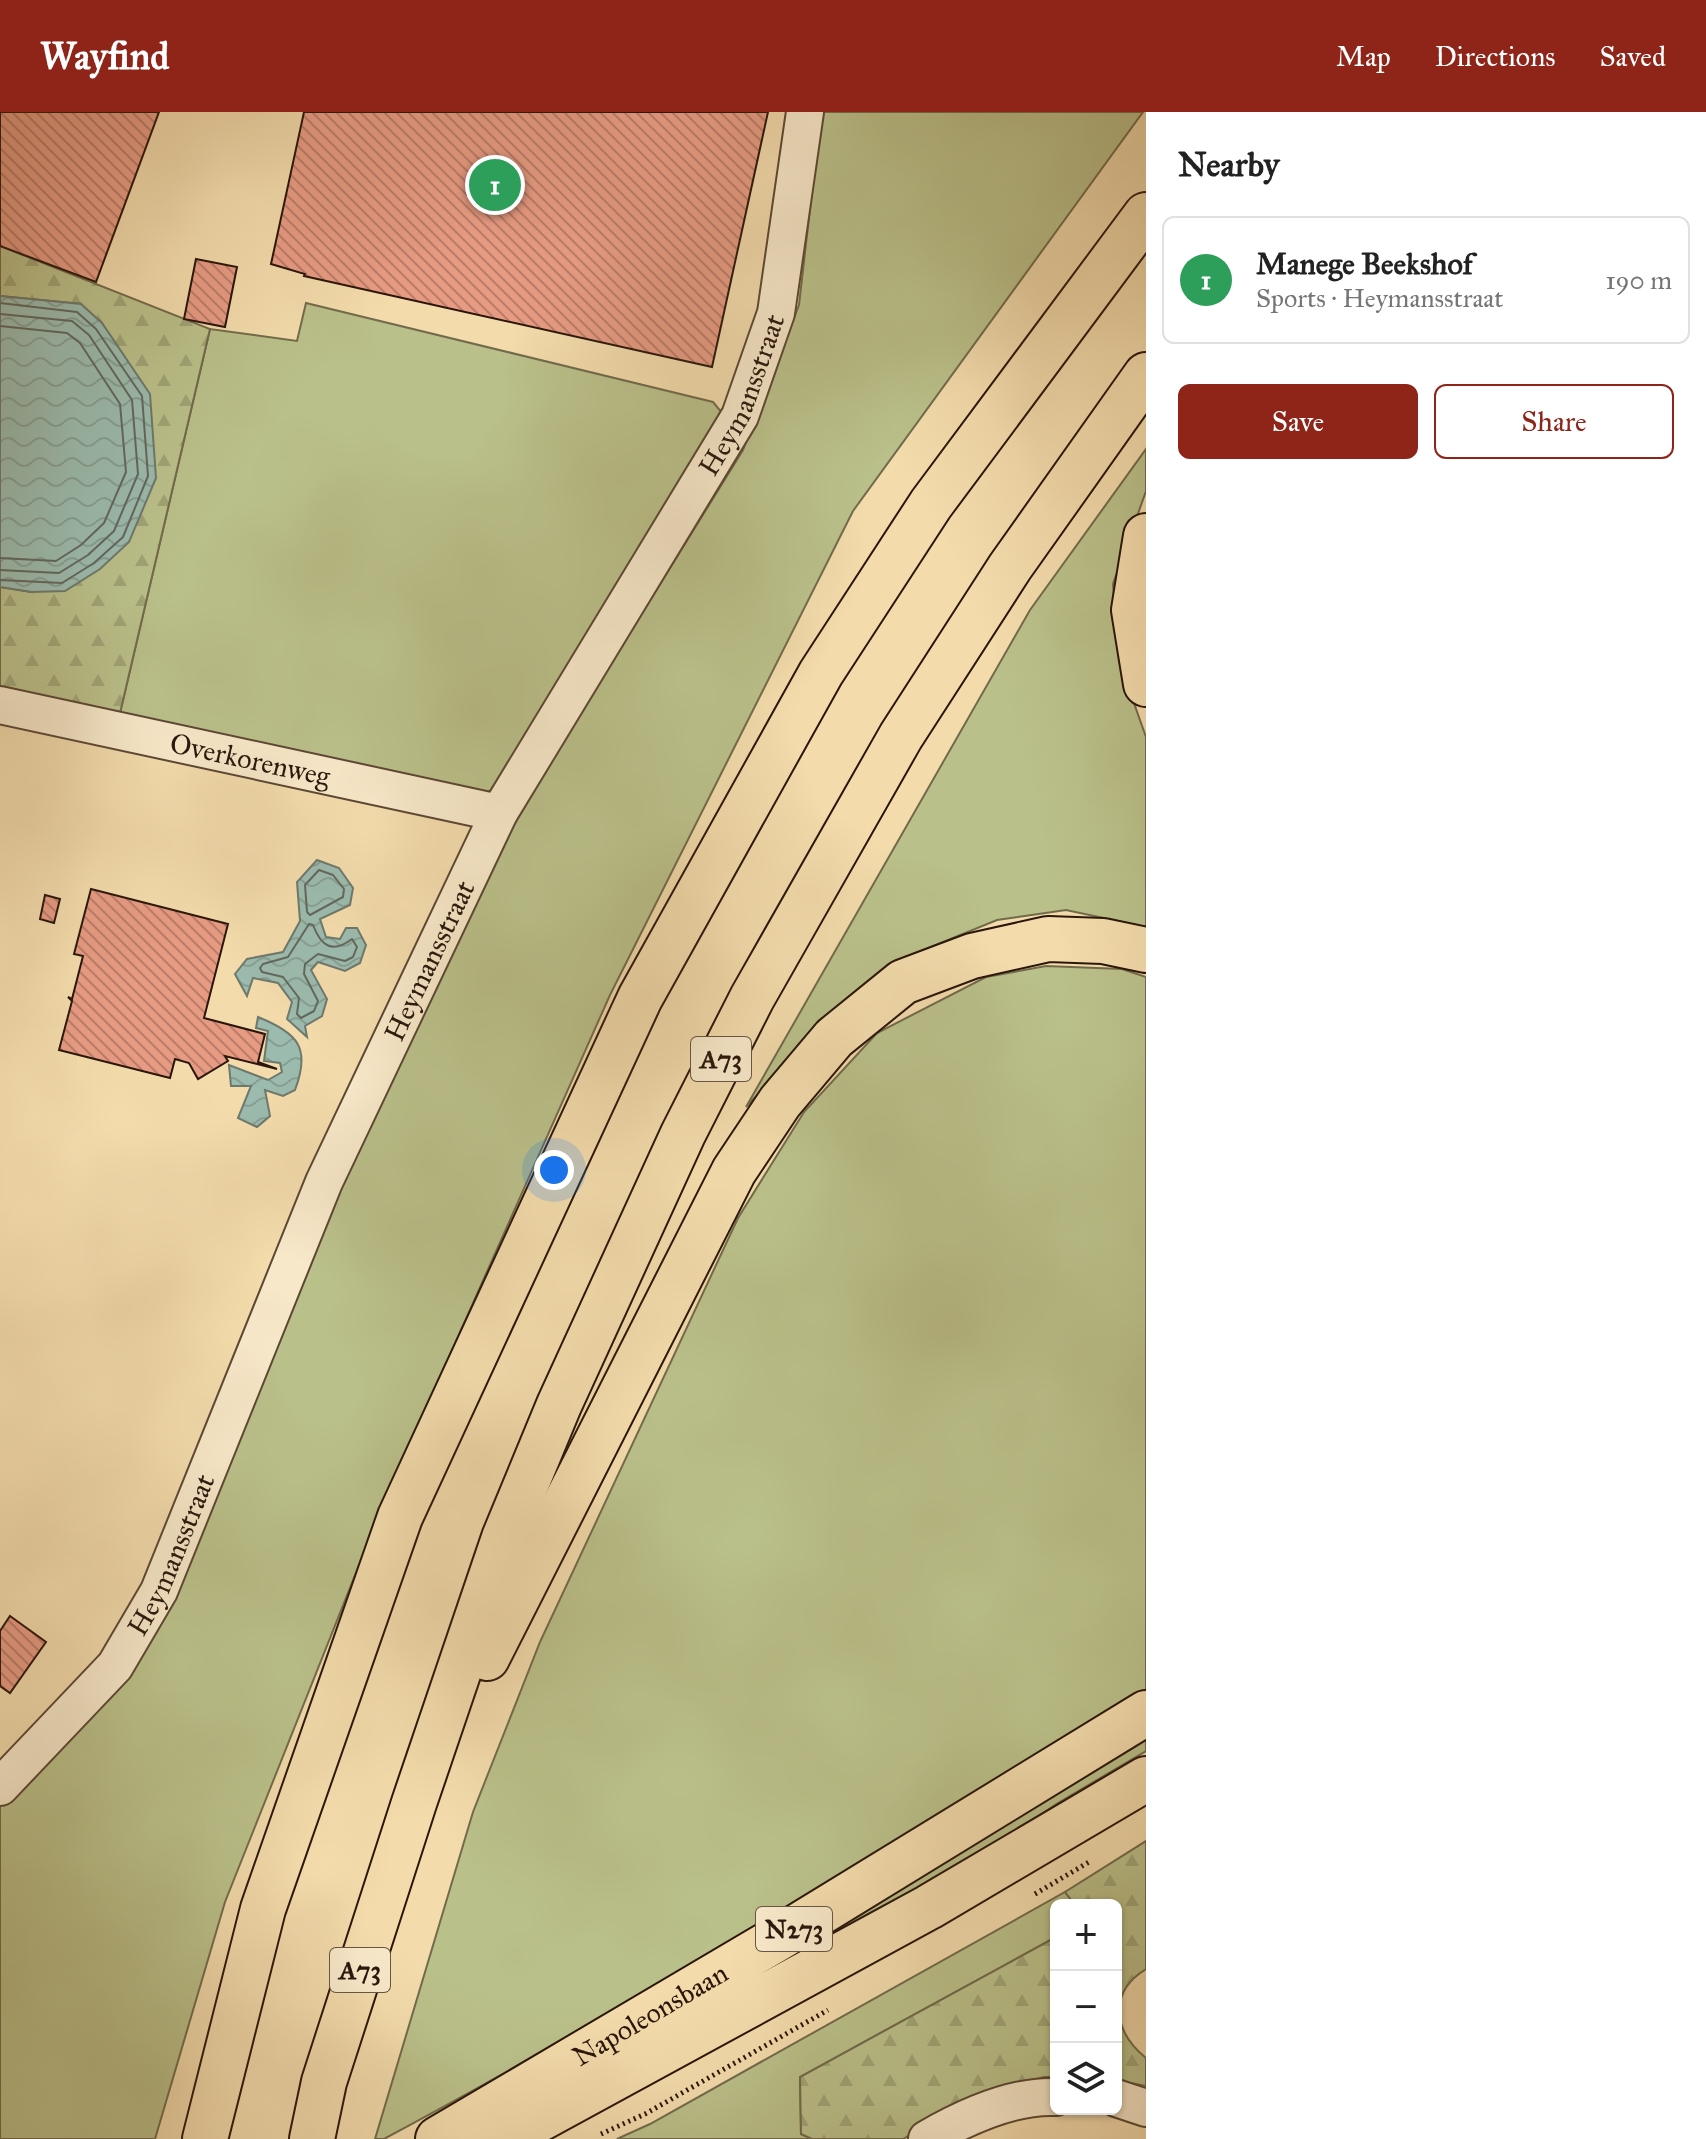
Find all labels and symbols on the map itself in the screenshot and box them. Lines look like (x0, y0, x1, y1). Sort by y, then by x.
pin: 1 (469, 155, 521, 215)
street label: Heymansstraat (691, 309, 792, 482)
street label: Overkorenweg (167, 725, 335, 794)
street label: Heymansstraat (376, 875, 482, 1046)
road number: A73 (691, 1037, 751, 1081)
your location (534, 1150, 574, 1190)
street label: Heymansstraat (119, 1469, 222, 1642)
road number: N273 (756, 1907, 832, 1951)
road number: A73 (330, 1948, 390, 1992)
street label: Napoleonsbaan (566, 1955, 734, 2073)

